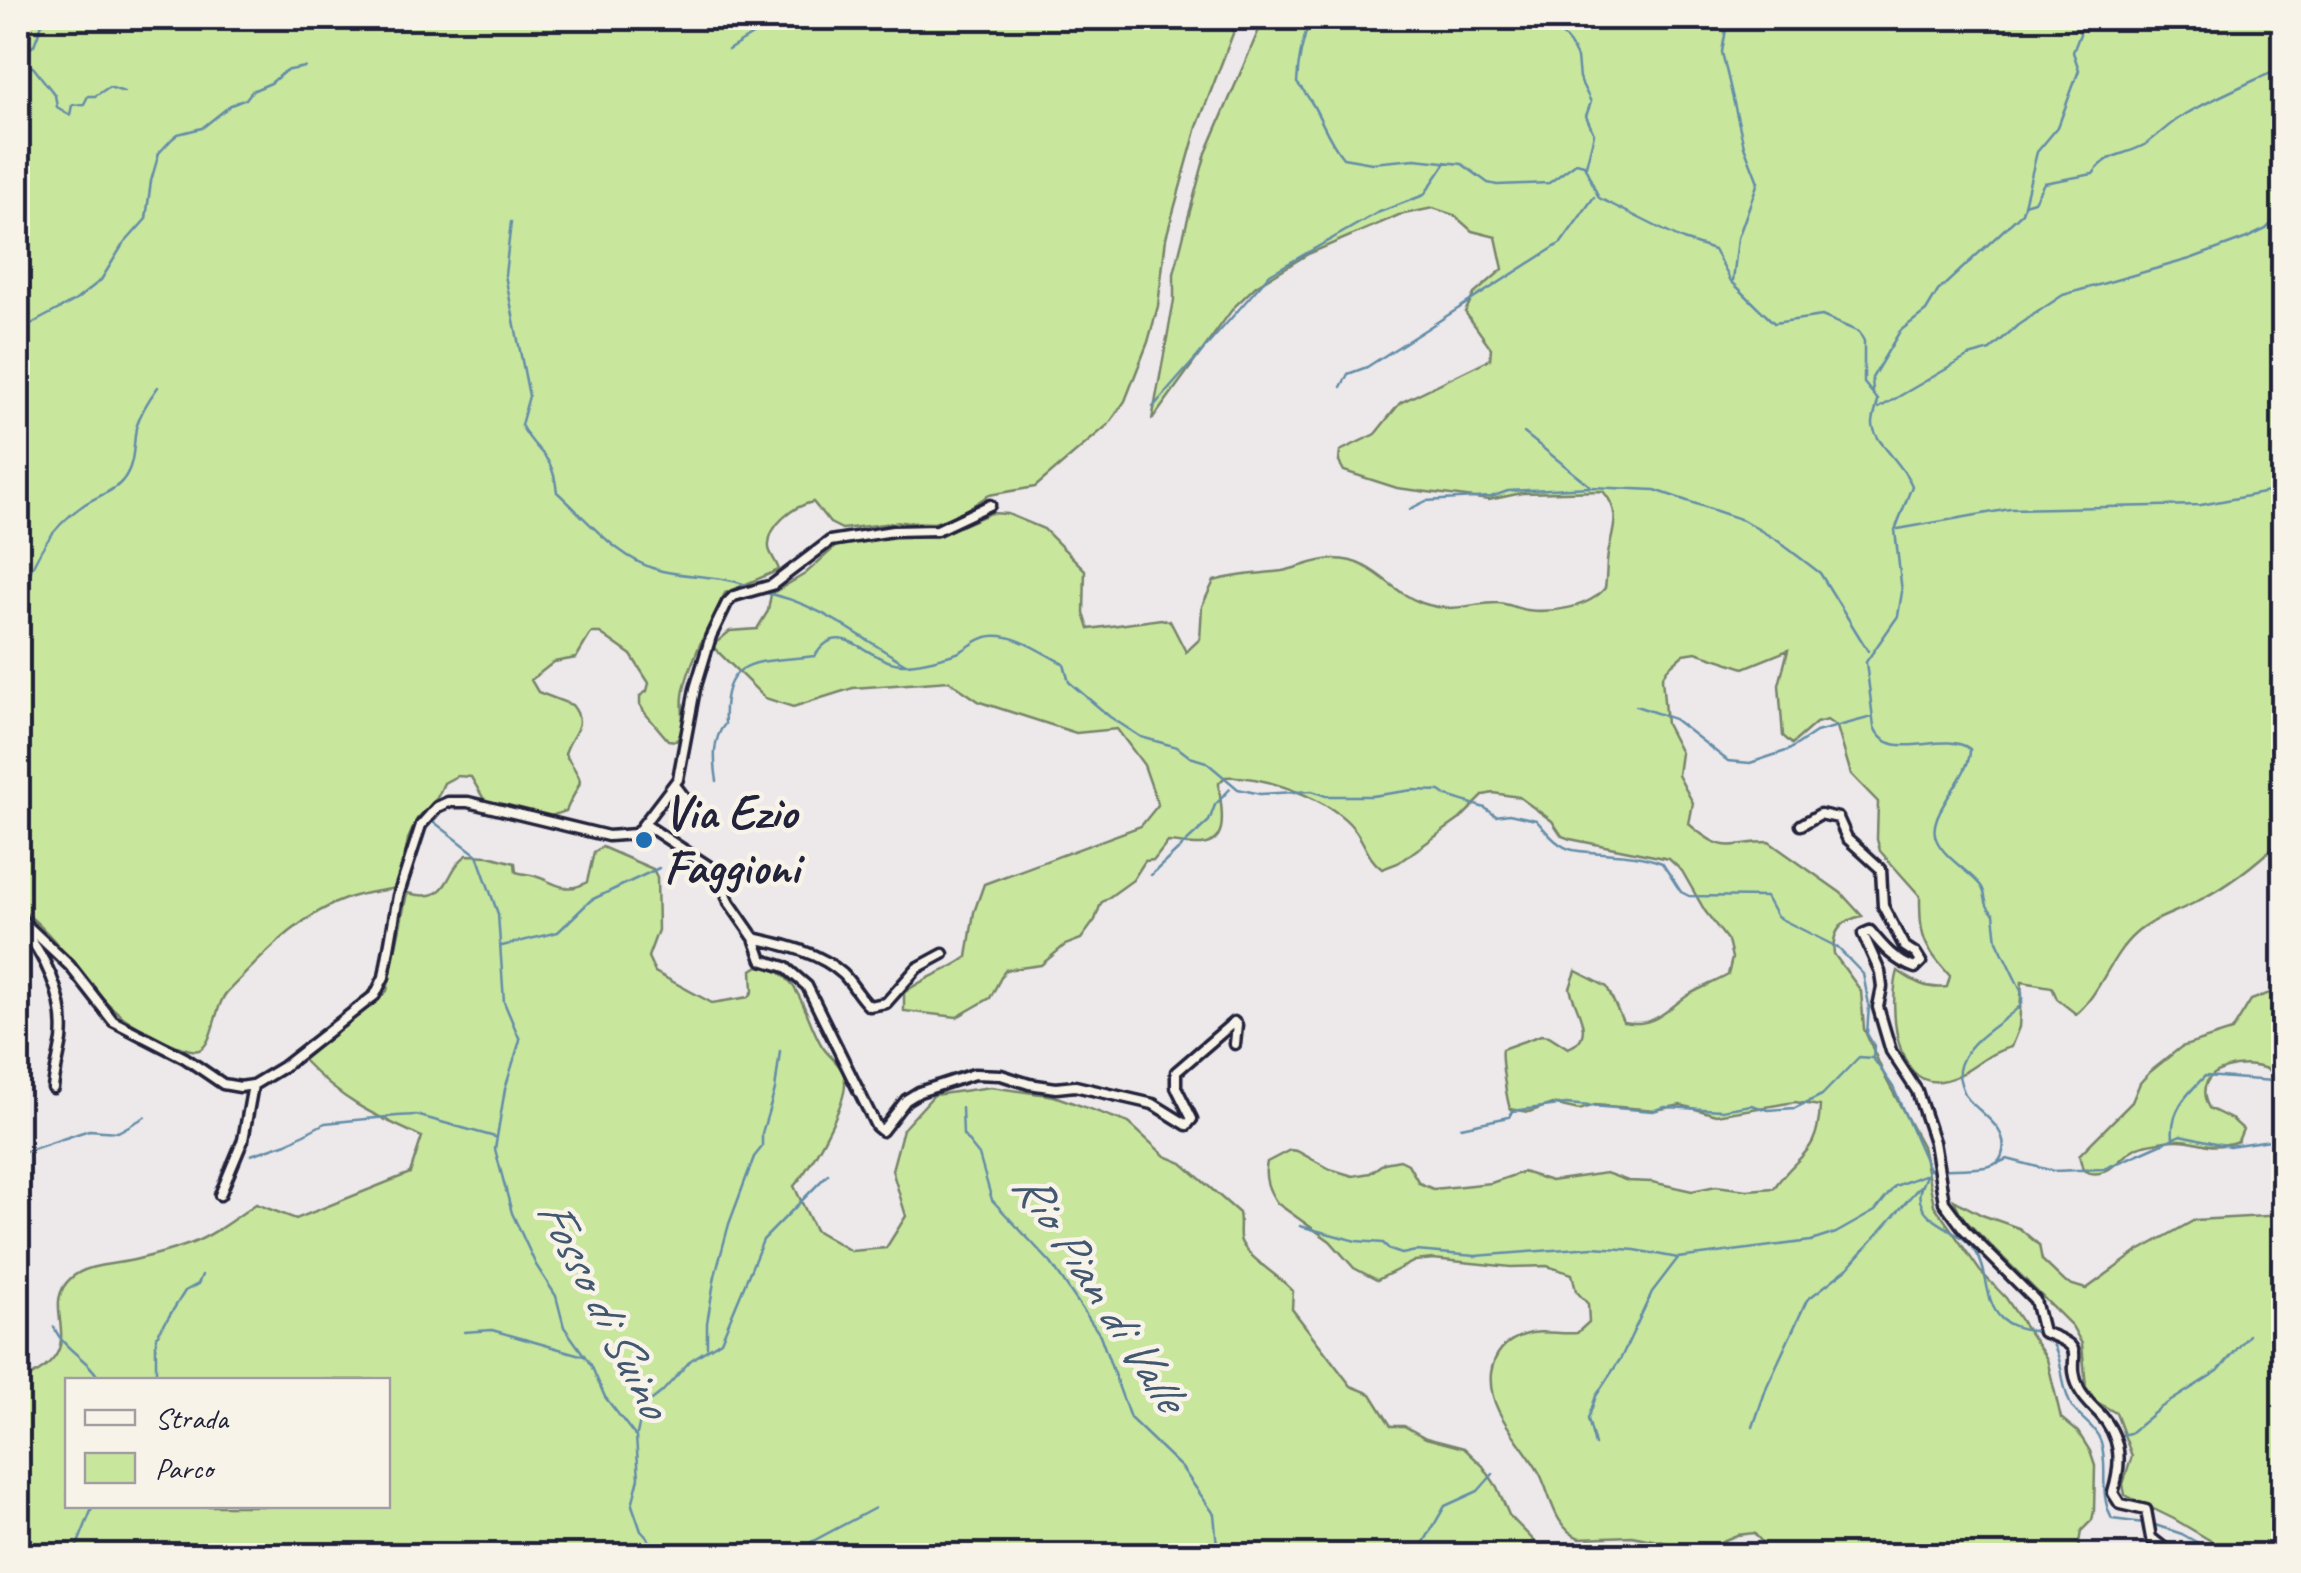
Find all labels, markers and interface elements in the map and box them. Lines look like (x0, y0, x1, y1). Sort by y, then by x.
place label: Via Ezio Faggioni (664, 782, 805, 897)
marker: Via Ezio Faggioni (633, 829, 655, 851)
water label: Rio Pian di Valle (999, 1158, 1205, 1428)
water label: Fosso di Suino (522, 1188, 688, 1432)
legend (65, 1378, 390, 1508)
text: Strada (155, 1399, 230, 1437)
text: Parco (155, 1449, 216, 1487)

